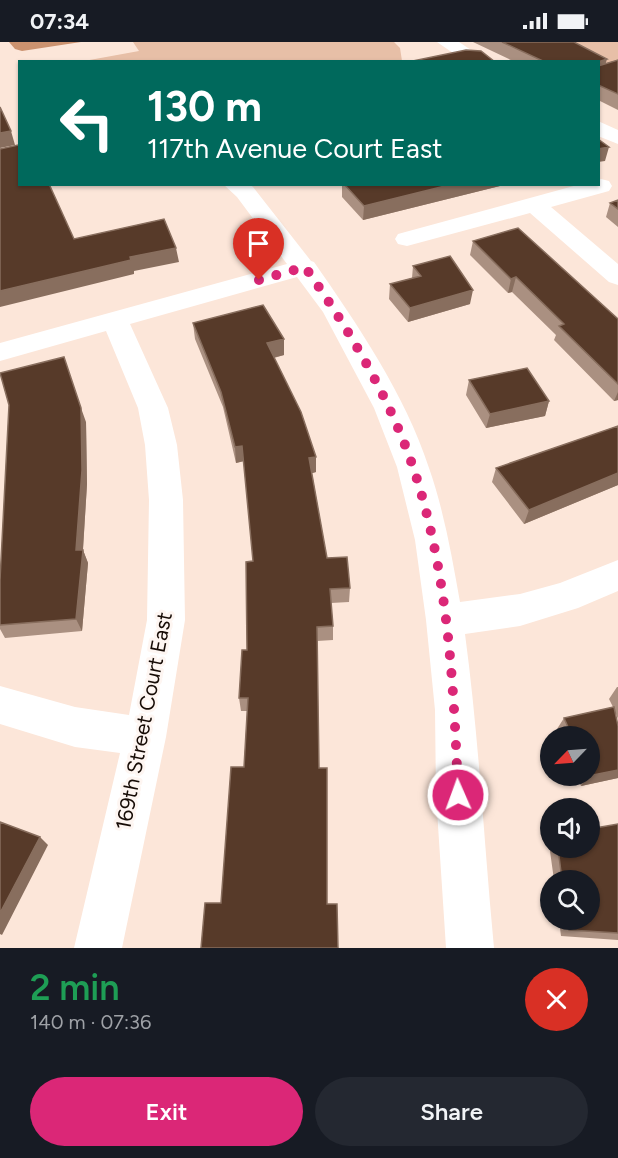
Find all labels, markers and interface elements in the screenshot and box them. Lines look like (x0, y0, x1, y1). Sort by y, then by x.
text: 07:34 (30, 8, 89, 35)
text: 130 m (147, 81, 262, 132)
icon: left (48, 84, 126, 162)
text: 117th Avenue Court East (147, 132, 442, 165)
pin (233, 218, 284, 280)
icon: arrive (242, 227, 275, 260)
street label: 169th Street Court East (110, 610, 177, 832)
north arrow (540, 726, 600, 786)
map controls (540, 726, 600, 930)
position arrow (426, 763, 490, 827)
button: sound (540, 798, 600, 858)
button: search (540, 870, 600, 930)
text: 2 min (30, 966, 120, 1009)
button: close (525, 968, 588, 1031)
text: 140 m · 07:36 (30, 1010, 151, 1034)
button: Exit (30, 1077, 303, 1146)
button: Share (315, 1077, 588, 1146)

